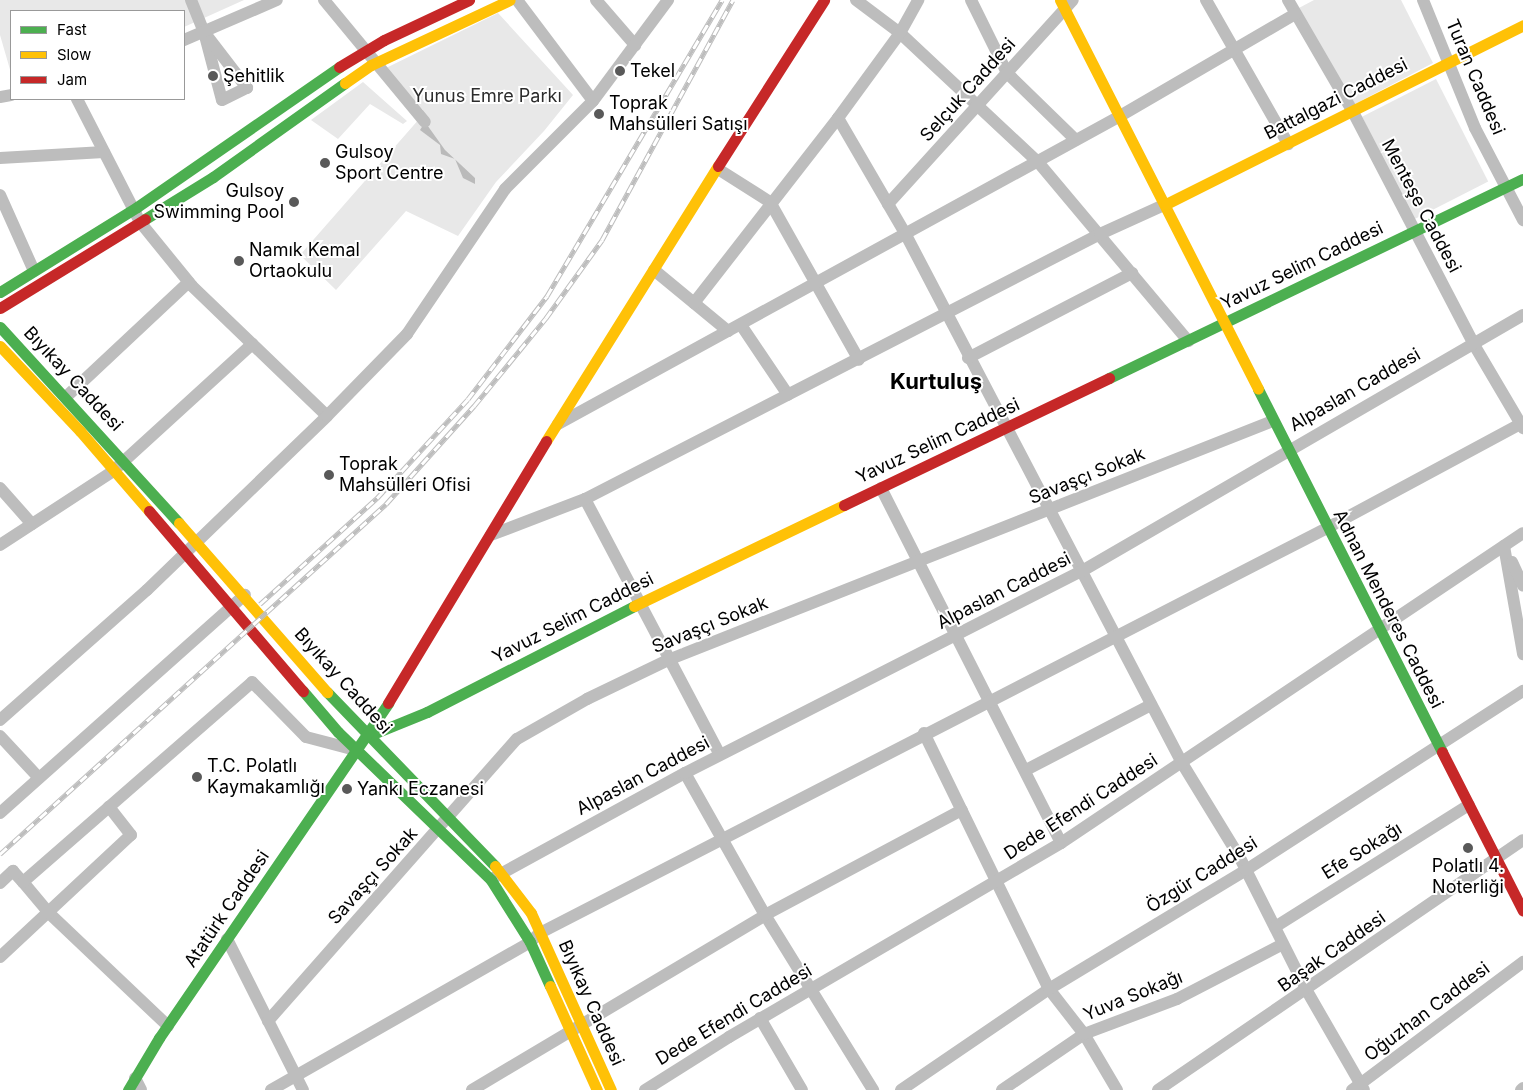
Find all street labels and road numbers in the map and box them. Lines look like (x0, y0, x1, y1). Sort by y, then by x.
street label: Turan Caddesi (1441, 16, 1509, 138)
street label: Selçuk Caddesi (916, 34, 1020, 146)
street label: Battalgazi Caddesi (1261, 54, 1411, 144)
street label: Menteşe Caddesi (1377, 135, 1465, 277)
street label: Yavuz Selim Caddesi (1217, 217, 1387, 315)
street label: Bıyıkay Caddesi (19, 322, 127, 436)
street label: Alpaslan Caddesi (1286, 344, 1424, 436)
street label: Yavuz Selim Caddesi (853, 394, 1023, 488)
street label: Savaşçı Sokak (1026, 443, 1148, 509)
street label: Adnan Menderes Caddesi (1328, 506, 1448, 712)
street label: Alpaslan Caddesi (933, 548, 1075, 634)
street label: Yavuz Selim Caddesi (489, 568, 657, 668)
street label: Savaşçı Sokak (649, 592, 771, 658)
street label: Bıyıkay Caddesi (290, 624, 396, 738)
street label: Alpaslan Caddesi (573, 732, 713, 820)
street label: Dede Efendi Caddesi (1000, 749, 1162, 865)
street label: Efe Sokağı (1318, 818, 1406, 884)
street label: Savaşçı Sokak (324, 823, 422, 929)
street label: Özgür Caddesi (1143, 832, 1261, 918)
street label: Atatürk Caddesi (180, 846, 274, 972)
street label: Başak Caddesi (1274, 907, 1390, 997)
street label: Bıyıkay Caddesi (554, 937, 628, 1069)
street label: Oğuzhan Caddesi (1360, 958, 1494, 1066)
street label: Dede Efendi Caddesi (652, 960, 816, 1070)
street label: Yuva Sokağı (1080, 966, 1186, 1026)

